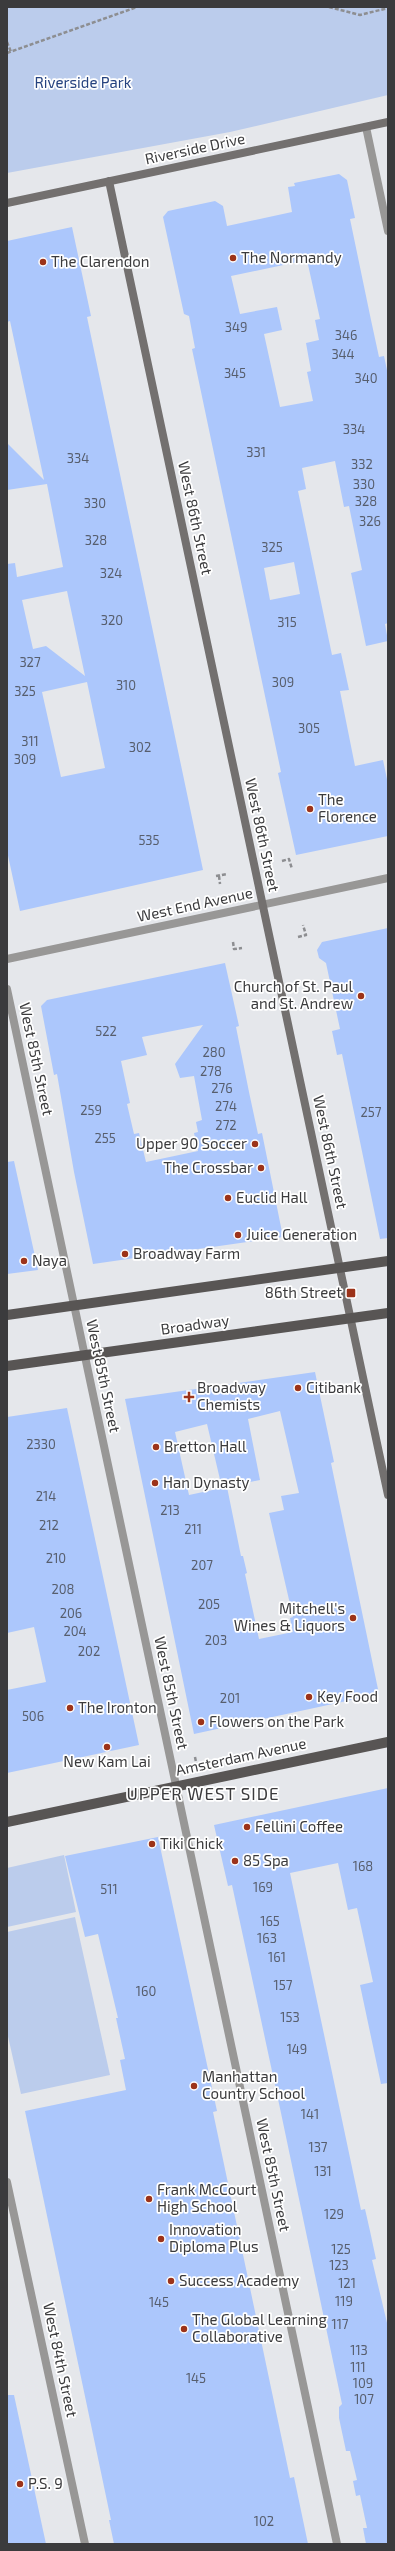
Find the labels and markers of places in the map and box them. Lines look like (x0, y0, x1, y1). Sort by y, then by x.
place label: The Normandy (241, 248, 342, 266)
place label: The Clarendon (51, 252, 150, 270)
marker: The Normandy (228, 253, 238, 263)
marker: The Clarendon (38, 257, 48, 267)
place label: The Florence (318, 790, 377, 825)
marker: The Florence (305, 804, 315, 814)
place label: Church of St. Paul and St. Andrew (234, 977, 354, 1012)
marker: Church of St. Paul and St. Andrew (356, 991, 366, 1001)
place label: Upper 90 Soccer (136, 1134, 247, 1152)
marker: Upper 90 Soccer (250, 1139, 260, 1149)
place label: The Crossbar (163, 1158, 253, 1176)
marker: The Crossbar (256, 1163, 266, 1173)
place label: Euclid Hall (236, 1188, 308, 1206)
marker: Euclid Hall (223, 1193, 233, 1203)
place label: Juice Generation (246, 1225, 357, 1243)
marker: Juice Generation (233, 1230, 243, 1240)
place label: Broadway Farm (133, 1244, 240, 1262)
marker: Broadway Farm (120, 1249, 130, 1259)
place label: Naya (32, 1251, 67, 1269)
marker: Naya (19, 1256, 29, 1266)
place label: 86th Street (265, 1283, 342, 1301)
marker: 86th Street (345, 1287, 357, 1299)
place label: Broadway Chemists (197, 1378, 266, 1413)
place label: Citibank (306, 1378, 361, 1396)
marker: Citibank (293, 1383, 303, 1393)
marker: Broadway Chemists (184, 1392, 194, 1402)
place label: Bretton Hall (164, 1437, 247, 1455)
marker: Bretton Hall (151, 1442, 161, 1452)
place label: Han Dynasty (163, 1473, 249, 1491)
marker: Han Dynasty (150, 1478, 160, 1488)
place label: Mitchell's Wines & Liquors (234, 1599, 345, 1634)
marker: Mitchell's Wines & Liquors (348, 1613, 358, 1623)
place label: Key Food (317, 1687, 378, 1705)
marker: Key Food (304, 1692, 314, 1702)
place label: The Ironton (78, 1698, 157, 1716)
marker: The Ironton (65, 1703, 75, 1713)
place label: Flowers on the Park (209, 1712, 345, 1730)
marker: Flowers on the Park (196, 1717, 206, 1727)
marker: New Kam Lai (102, 1742, 112, 1752)
place label: New Kam Lai (63, 1752, 151, 1770)
place label: Fellini Coffee (255, 1817, 343, 1835)
marker: Fellini Coffee (242, 1822, 252, 1832)
place label: Tiki Chick (160, 1834, 223, 1852)
marker: Tiki Chick (147, 1839, 157, 1849)
place label: 85 Spa (243, 1851, 289, 1869)
marker: 85 Spa (230, 1856, 240, 1866)
place label: Manhattan Country School (202, 2067, 306, 2102)
marker: Manhattan Country School (189, 2081, 199, 2091)
place label: Frank McCourt High School (157, 2180, 257, 2215)
marker: Frank McCourt High School (144, 2194, 154, 2204)
place label: Innovation Diploma Plus (169, 2220, 259, 2255)
marker: Innovation Diploma Plus (156, 2234, 166, 2244)
place label: Success Academy (179, 2271, 299, 2289)
marker: Success Academy (166, 2276, 176, 2286)
place label: The Global Learning Collaborative (192, 2310, 328, 2345)
marker: The Global Learning Collaborative (179, 2324, 189, 2334)
place label: P.S. 9 (28, 2474, 63, 2492)
marker: P.S. 9 (15, 2479, 25, 2489)

